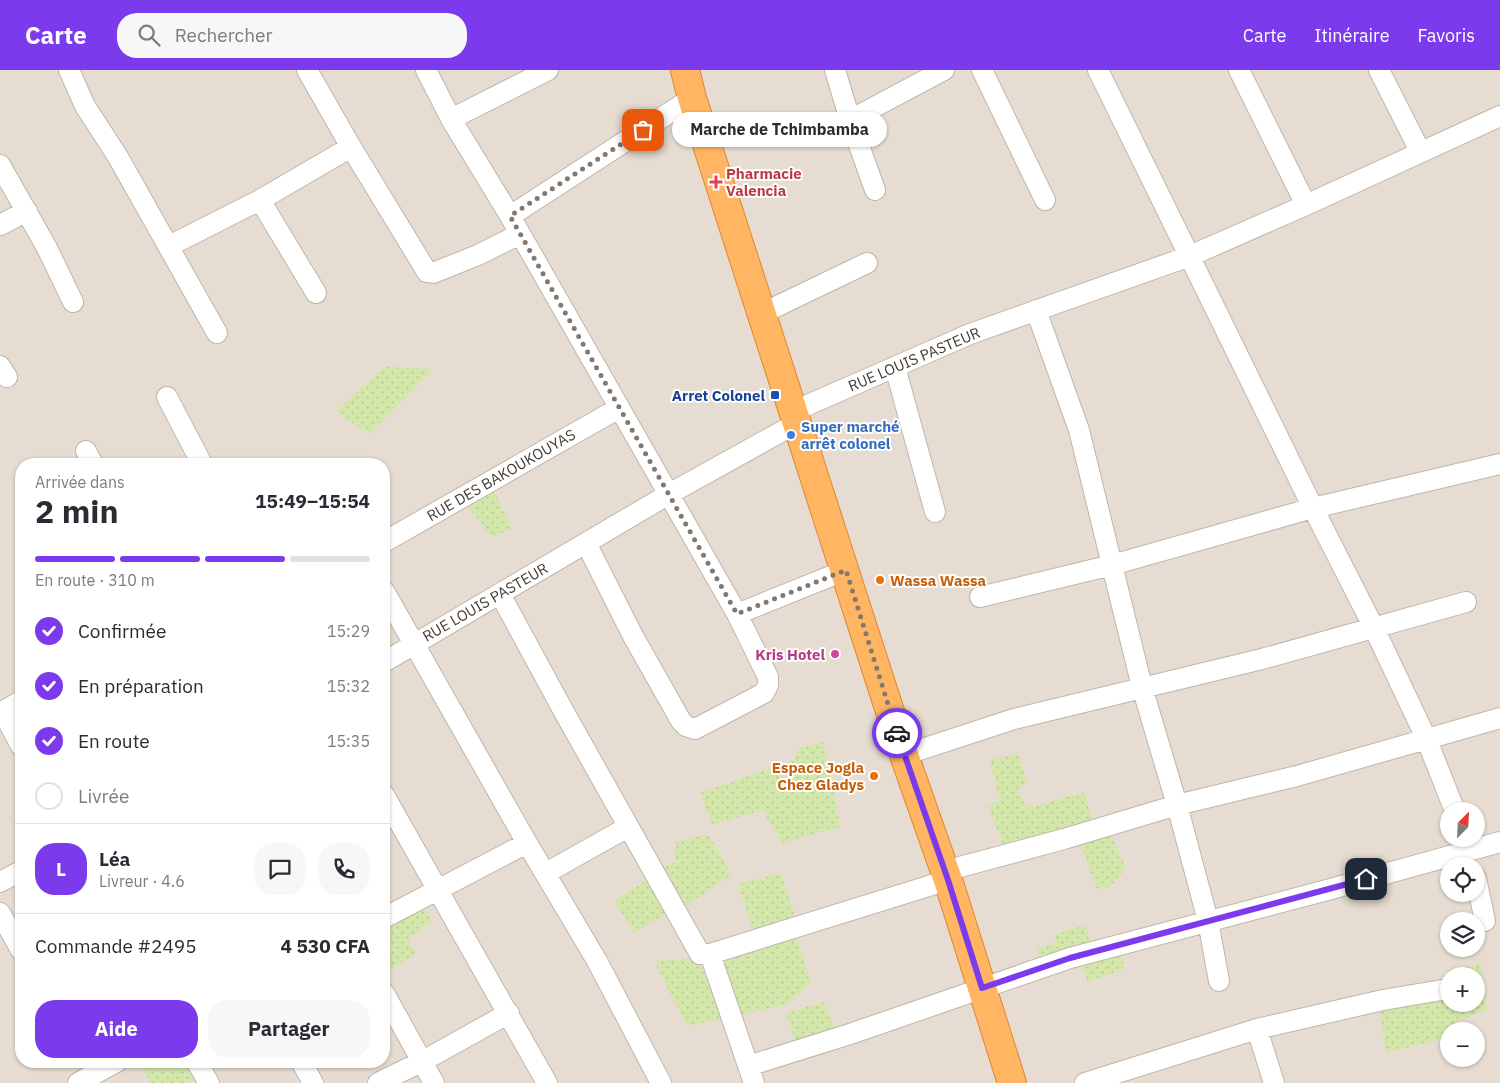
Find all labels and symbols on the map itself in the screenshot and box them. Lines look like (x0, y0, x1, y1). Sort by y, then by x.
pin (622, 109, 664, 151)
callout: Marche de Tchimbamba (673, 112, 888, 148)
place label: Pharmacie Valencia (726, 164, 802, 200)
marker: Pharmacie Valencia (710, 176, 722, 188)
street label: RUE LOUIS PASTEUR (845, 323, 983, 395)
place label: Arret Colonel (672, 386, 765, 405)
marker: Arret Colonel (769, 389, 781, 401)
place label: Super marché arrêt colonel (801, 417, 900, 453)
street label: RUE DES BAKOUKOUYAS (423, 425, 579, 525)
marker: Super marché arrêt colonel (785, 429, 797, 441)
street label: RUE LOUIS PASTEUR (419, 558, 551, 646)
place label: Wassa Wassa (890, 571, 986, 590)
marker: Wassa Wassa (874, 574, 886, 586)
place label: Kris Hotel (755, 645, 825, 664)
marker: Kris Hotel (829, 648, 841, 660)
courier (872, 708, 922, 758)
place label: Espace Jogla Chez Gladys (772, 758, 864, 794)
marker: Espace Jogla Chez Gladys (868, 770, 880, 782)
north arrow (1440, 802, 1485, 848)
pin (1345, 858, 1387, 900)

